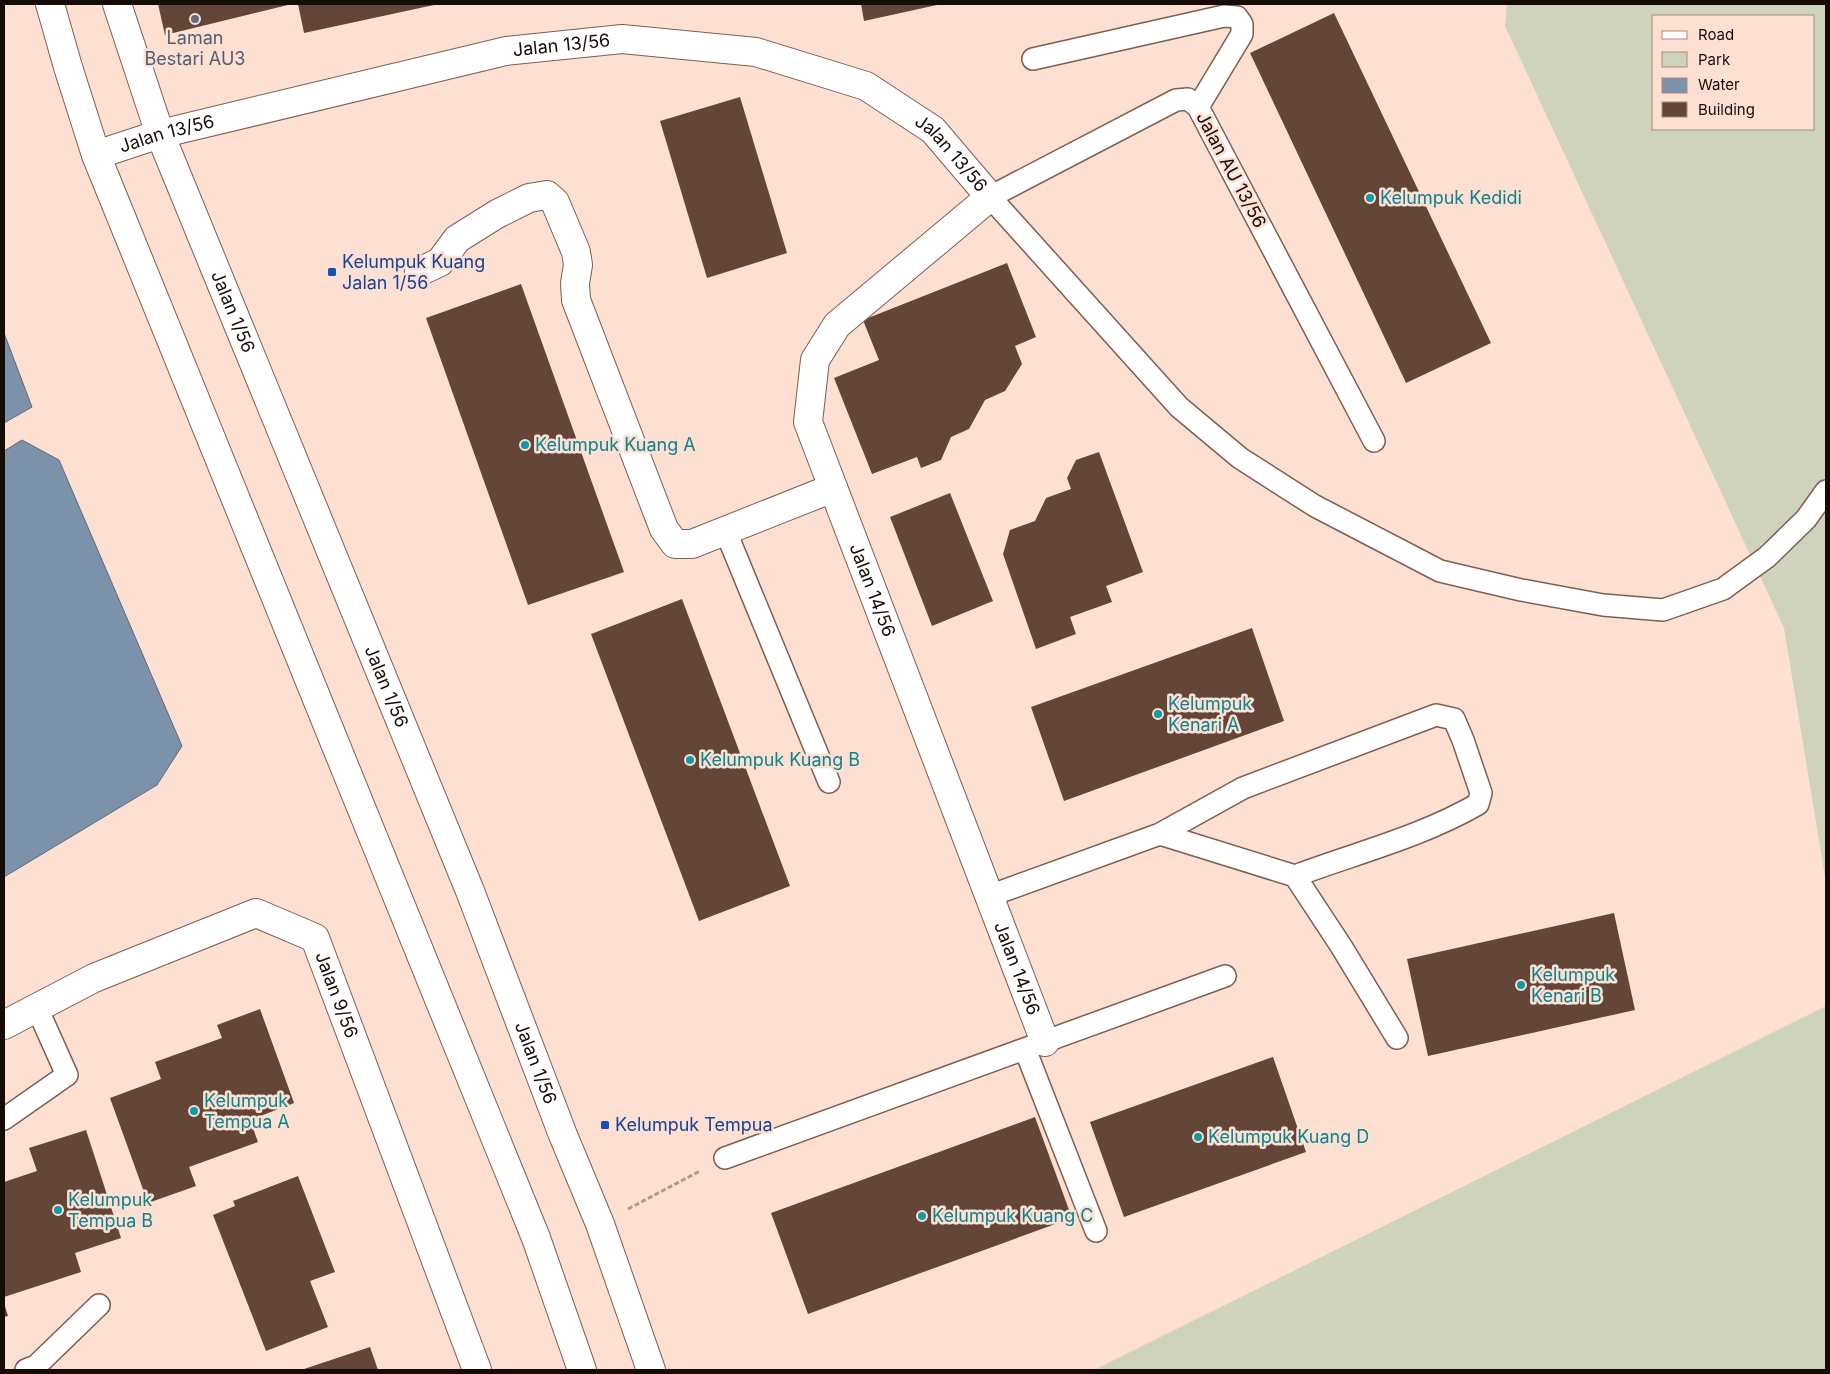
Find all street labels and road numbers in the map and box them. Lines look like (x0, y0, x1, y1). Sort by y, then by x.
street label: Jalan 13/56 (512, 29, 611, 60)
street label: Jalan AU 13/56 (1192, 108, 1271, 231)
street label: Jalan 13/56 (116, 110, 216, 157)
street label: Jalan 13/56 (911, 110, 992, 196)
street label: Jalan 1/56 (207, 268, 259, 356)
street label: Jalan 14/56 (845, 540, 900, 640)
street label: Jalan 1/56 (361, 642, 413, 730)
street label: Jalan 14/56 (990, 919, 1045, 1018)
street label: Jalan 9/56 (311, 949, 363, 1041)
street label: Jalan 1/56 (511, 1019, 561, 1107)

